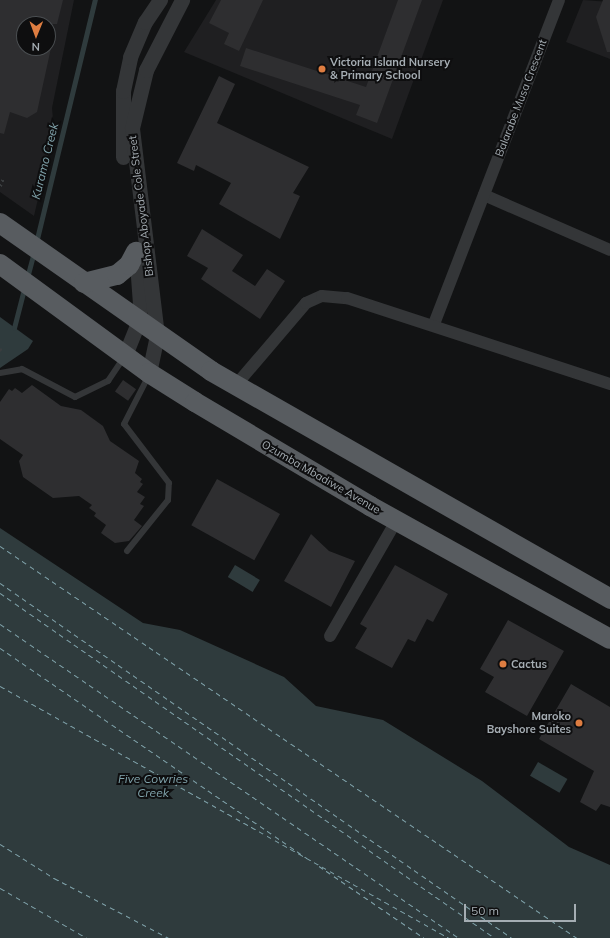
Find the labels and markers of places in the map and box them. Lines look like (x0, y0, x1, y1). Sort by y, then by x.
place label: Victoria Island Nursery & Primary School (330, 56, 450, 82)
marker: Victoria Island Nursery & Primary School (317, 64, 327, 74)
place label: Cactus (511, 657, 547, 671)
marker: Cactus (498, 659, 508, 669)
place label: Maroko Bayshore Suites (487, 710, 571, 736)
marker: Maroko Bayshore Suites (574, 718, 584, 728)

